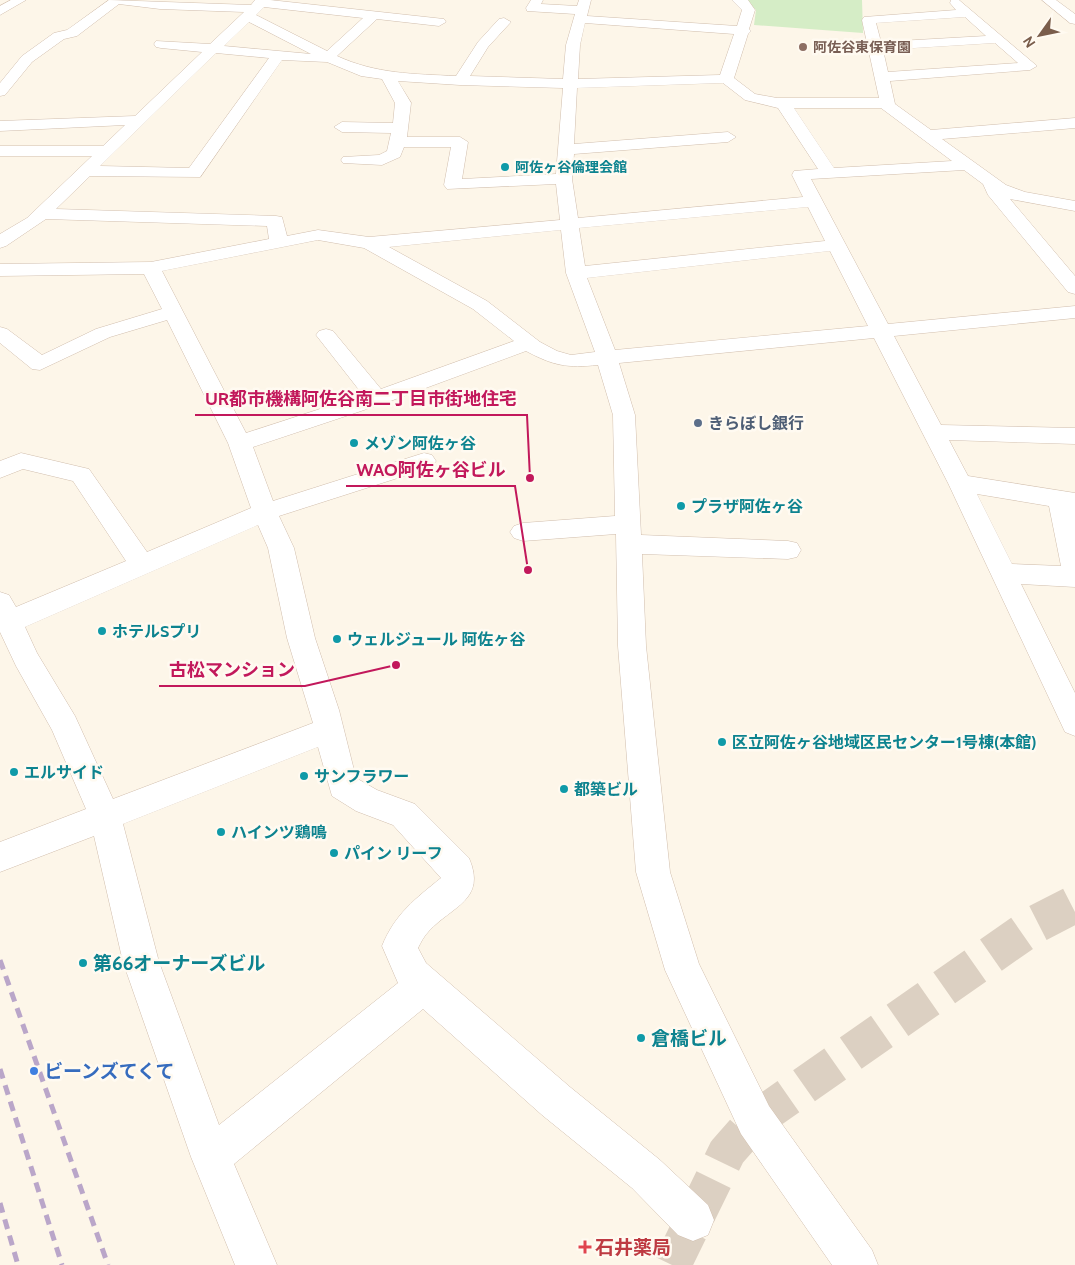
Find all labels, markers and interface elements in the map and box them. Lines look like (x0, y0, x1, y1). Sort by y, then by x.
north arrow (1015, 10, 1065, 60)
text: N (1019, 33, 1039, 51)
place label: 阿佐谷東保育園 (813, 38, 911, 56)
marker: 阿佐谷東保育園 (797, 41, 809, 53)
place label: 阿佐ヶ谷倫理会館 (515, 158, 627, 176)
marker: 阿佐ヶ谷倫理会館 (499, 161, 511, 173)
callout: UR都市機構阿佐谷南二丁目市街地住宅 (195, 382, 527, 415)
text: UR都市機構阿佐谷南二丁目市街地住宅 (205, 388, 517, 410)
place label: きらぼし銀行 (708, 414, 804, 433)
marker: きらぼし銀行 (692, 417, 704, 429)
place label: メゾン阿佐ヶ谷 (364, 434, 476, 453)
marker: メゾン阿佐ヶ谷 (348, 437, 360, 449)
callout: WAO阿佐ヶ谷ビル (346, 453, 515, 486)
text: WAO阿佐ヶ谷ビル (356, 459, 506, 481)
place label: プラザ阿佐ヶ谷 (691, 497, 803, 516)
marker: プラザ阿佐ヶ谷 (675, 500, 687, 512)
place label: ホテルSプリ (112, 622, 201, 641)
marker: ホテルSプリ (96, 625, 108, 637)
place label: ウェルジュール 阿佐ヶ谷 (347, 630, 525, 649)
marker: ウェルジュール 阿佐ヶ谷 (331, 633, 343, 645)
callout: 古松マンション (159, 653, 305, 686)
text: 古松マンション (169, 659, 295, 681)
place label: 区立阿佐ヶ谷地域区民センター1号棟(本館) (732, 733, 1036, 752)
marker: 区立阿佐ヶ谷地域区民センター1号棟(本館) (716, 736, 728, 748)
place label: エルサイド (24, 763, 104, 782)
marker: エルサイド (8, 766, 20, 778)
place label: サンフラワー (314, 767, 410, 786)
marker: サンフラワー (298, 770, 310, 782)
place label: 都築ビル (574, 780, 638, 799)
marker: 都築ビル (558, 783, 570, 795)
place label: ハインツ鶏鳴 (231, 823, 327, 842)
marker: ハインツ鶏鳴 (215, 826, 227, 838)
place label: パイン リーフ (344, 844, 443, 863)
marker: パイン リーフ (328, 847, 340, 859)
place label: 第66オーナーズビル (93, 952, 265, 975)
marker: 第66オーナーズビル (77, 957, 89, 969)
place label: 倉橋ビル (651, 1027, 727, 1050)
marker: 倉橋ビル (635, 1032, 647, 1044)
place label: ビーンズてくて (44, 1060, 175, 1083)
marker: ビーンズてくて (28, 1065, 40, 1077)
place label: 石井薬局 (595, 1236, 671, 1259)
marker: 石井薬局 (579, 1241, 591, 1253)

